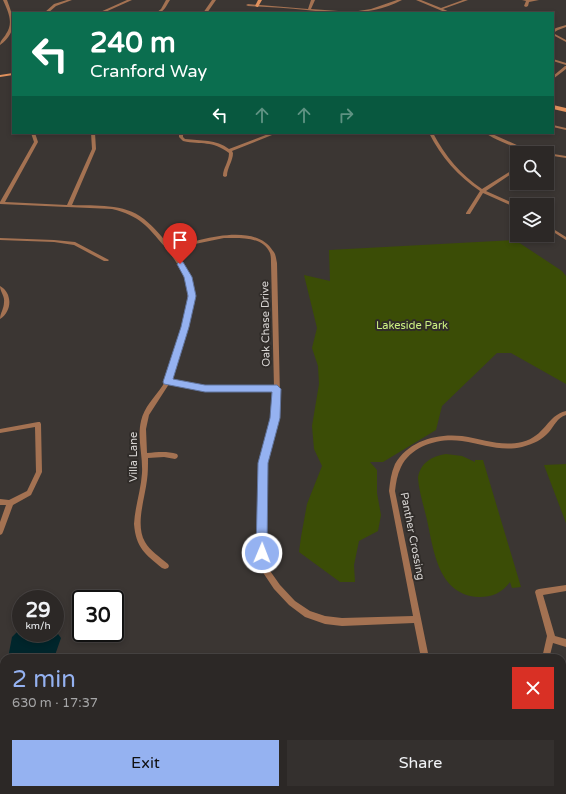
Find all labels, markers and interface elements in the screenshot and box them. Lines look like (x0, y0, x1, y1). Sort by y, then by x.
text: 240 m (90, 26, 176, 60)
icon: left (24, 28, 76, 80)
text: Cranford Way (90, 60, 207, 82)
icon: left (209, 104, 231, 126)
icon: ahead (251, 104, 273, 126)
icon: ahead (293, 104, 315, 126)
icon: right (335, 104, 357, 126)
map controls (510, 146, 554, 242)
button: search (510, 146, 554, 190)
button: layers (510, 198, 554, 242)
pin (163, 223, 197, 264)
icon: arrive (169, 229, 191, 251)
street label: Oak Chase Drive (258, 281, 273, 367)
park label: Lakeside Park (376, 319, 448, 332)
street label: Villa Lane (127, 432, 140, 482)
street label: Panther Crossing (398, 491, 427, 581)
position arrow (241, 532, 283, 574)
speed limit sign: 30 (72, 590, 124, 642)
text: 29 (25, 599, 51, 623)
text: km/h (25, 620, 51, 632)
text: 2 min (12, 665, 76, 694)
button: close (512, 667, 554, 709)
text: 630 m · 17:37 (12, 695, 98, 711)
button: Exit (12, 740, 279, 786)
button: Share (287, 740, 554, 786)

